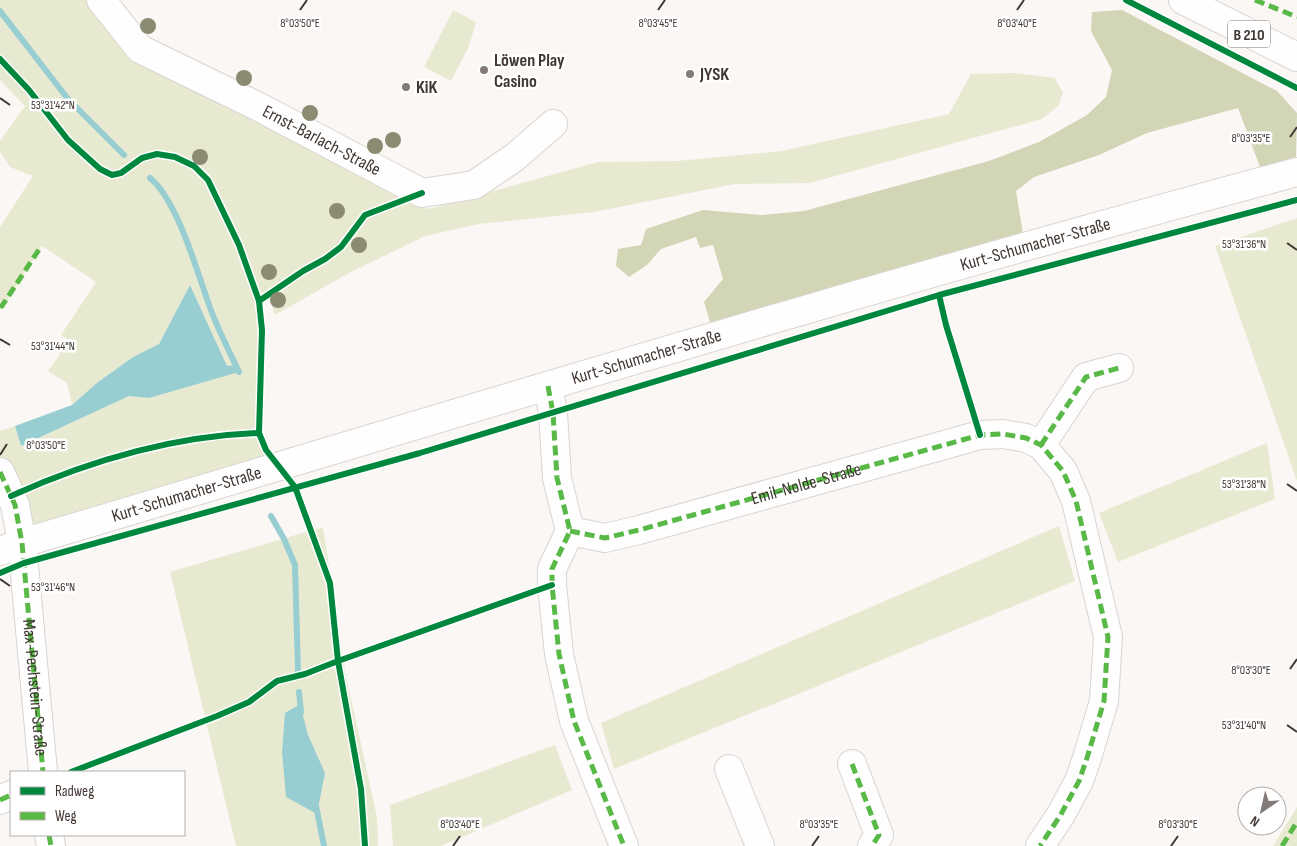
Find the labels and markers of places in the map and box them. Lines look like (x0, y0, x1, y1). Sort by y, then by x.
place label: Löwen Play Casino (494, 50, 565, 92)
marker: Löwen Play Casino (478, 64, 490, 76)
place label: JYSK (699, 64, 729, 85)
marker: JYSK (684, 68, 696, 80)
place label: KiK (416, 77, 438, 98)
marker: KiK (400, 81, 412, 93)

